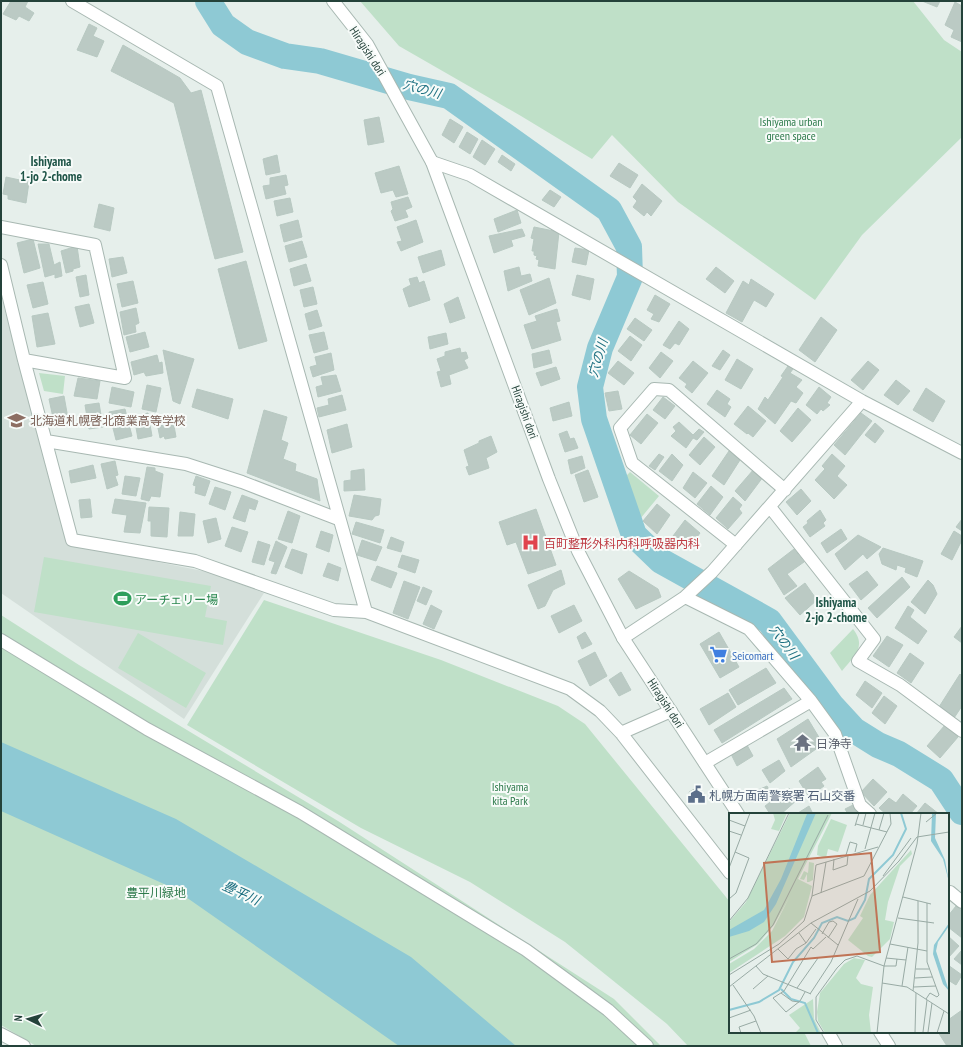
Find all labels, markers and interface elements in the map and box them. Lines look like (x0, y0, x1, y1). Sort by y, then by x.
street label: Hiragishi dori (347, 24, 389, 78)
water label: 穴の川 (401, 76, 445, 103)
park label: Ishiyama urban green space (760, 114, 822, 143)
district label: Ishiyama 1-jo 2-chome (20, 153, 82, 185)
water label: 穴の川 (584, 335, 612, 379)
street label: Hiragishi dori (508, 383, 542, 441)
school or university icon: 北海道札幌啓北商業高等学校 (7, 410, 27, 430)
place label: 北海道札幌啓北商業高等学校 (30, 413, 186, 428)
hospital icon: 百町整形外科内科呼吸器内科 (521, 533, 541, 553)
place label: 百町整形外科内科呼吸器内科 (544, 536, 700, 551)
sports icon: アーチェリー場 (112, 589, 132, 609)
place label: アーチェリー場 (135, 592, 218, 607)
district label: Ishiyama 2-jo 2-chome (805, 594, 867, 626)
water label: 穴の川 (765, 621, 804, 664)
supermarket icon: Seicomart (709, 645, 729, 665)
place label: Seicomart (732, 648, 774, 663)
street label: Hiragishi dori (645, 676, 687, 730)
temple icon: 日浄寺 (793, 733, 813, 753)
place label: 日浄寺 (816, 736, 852, 751)
park label: Ishiyama kita Park (492, 779, 529, 808)
public building icon: 札幌方面南警察署 石山交番 (686, 785, 706, 805)
place label: 札幌方面南警察署 石山交番 (709, 788, 856, 803)
inset map (729, 813, 949, 1033)
water label: 豊平川 (220, 877, 264, 910)
park label: 豊平川緑地 (126, 885, 186, 900)
north arrow (8, 999, 48, 1039)
text: N (11, 1015, 25, 1022)

